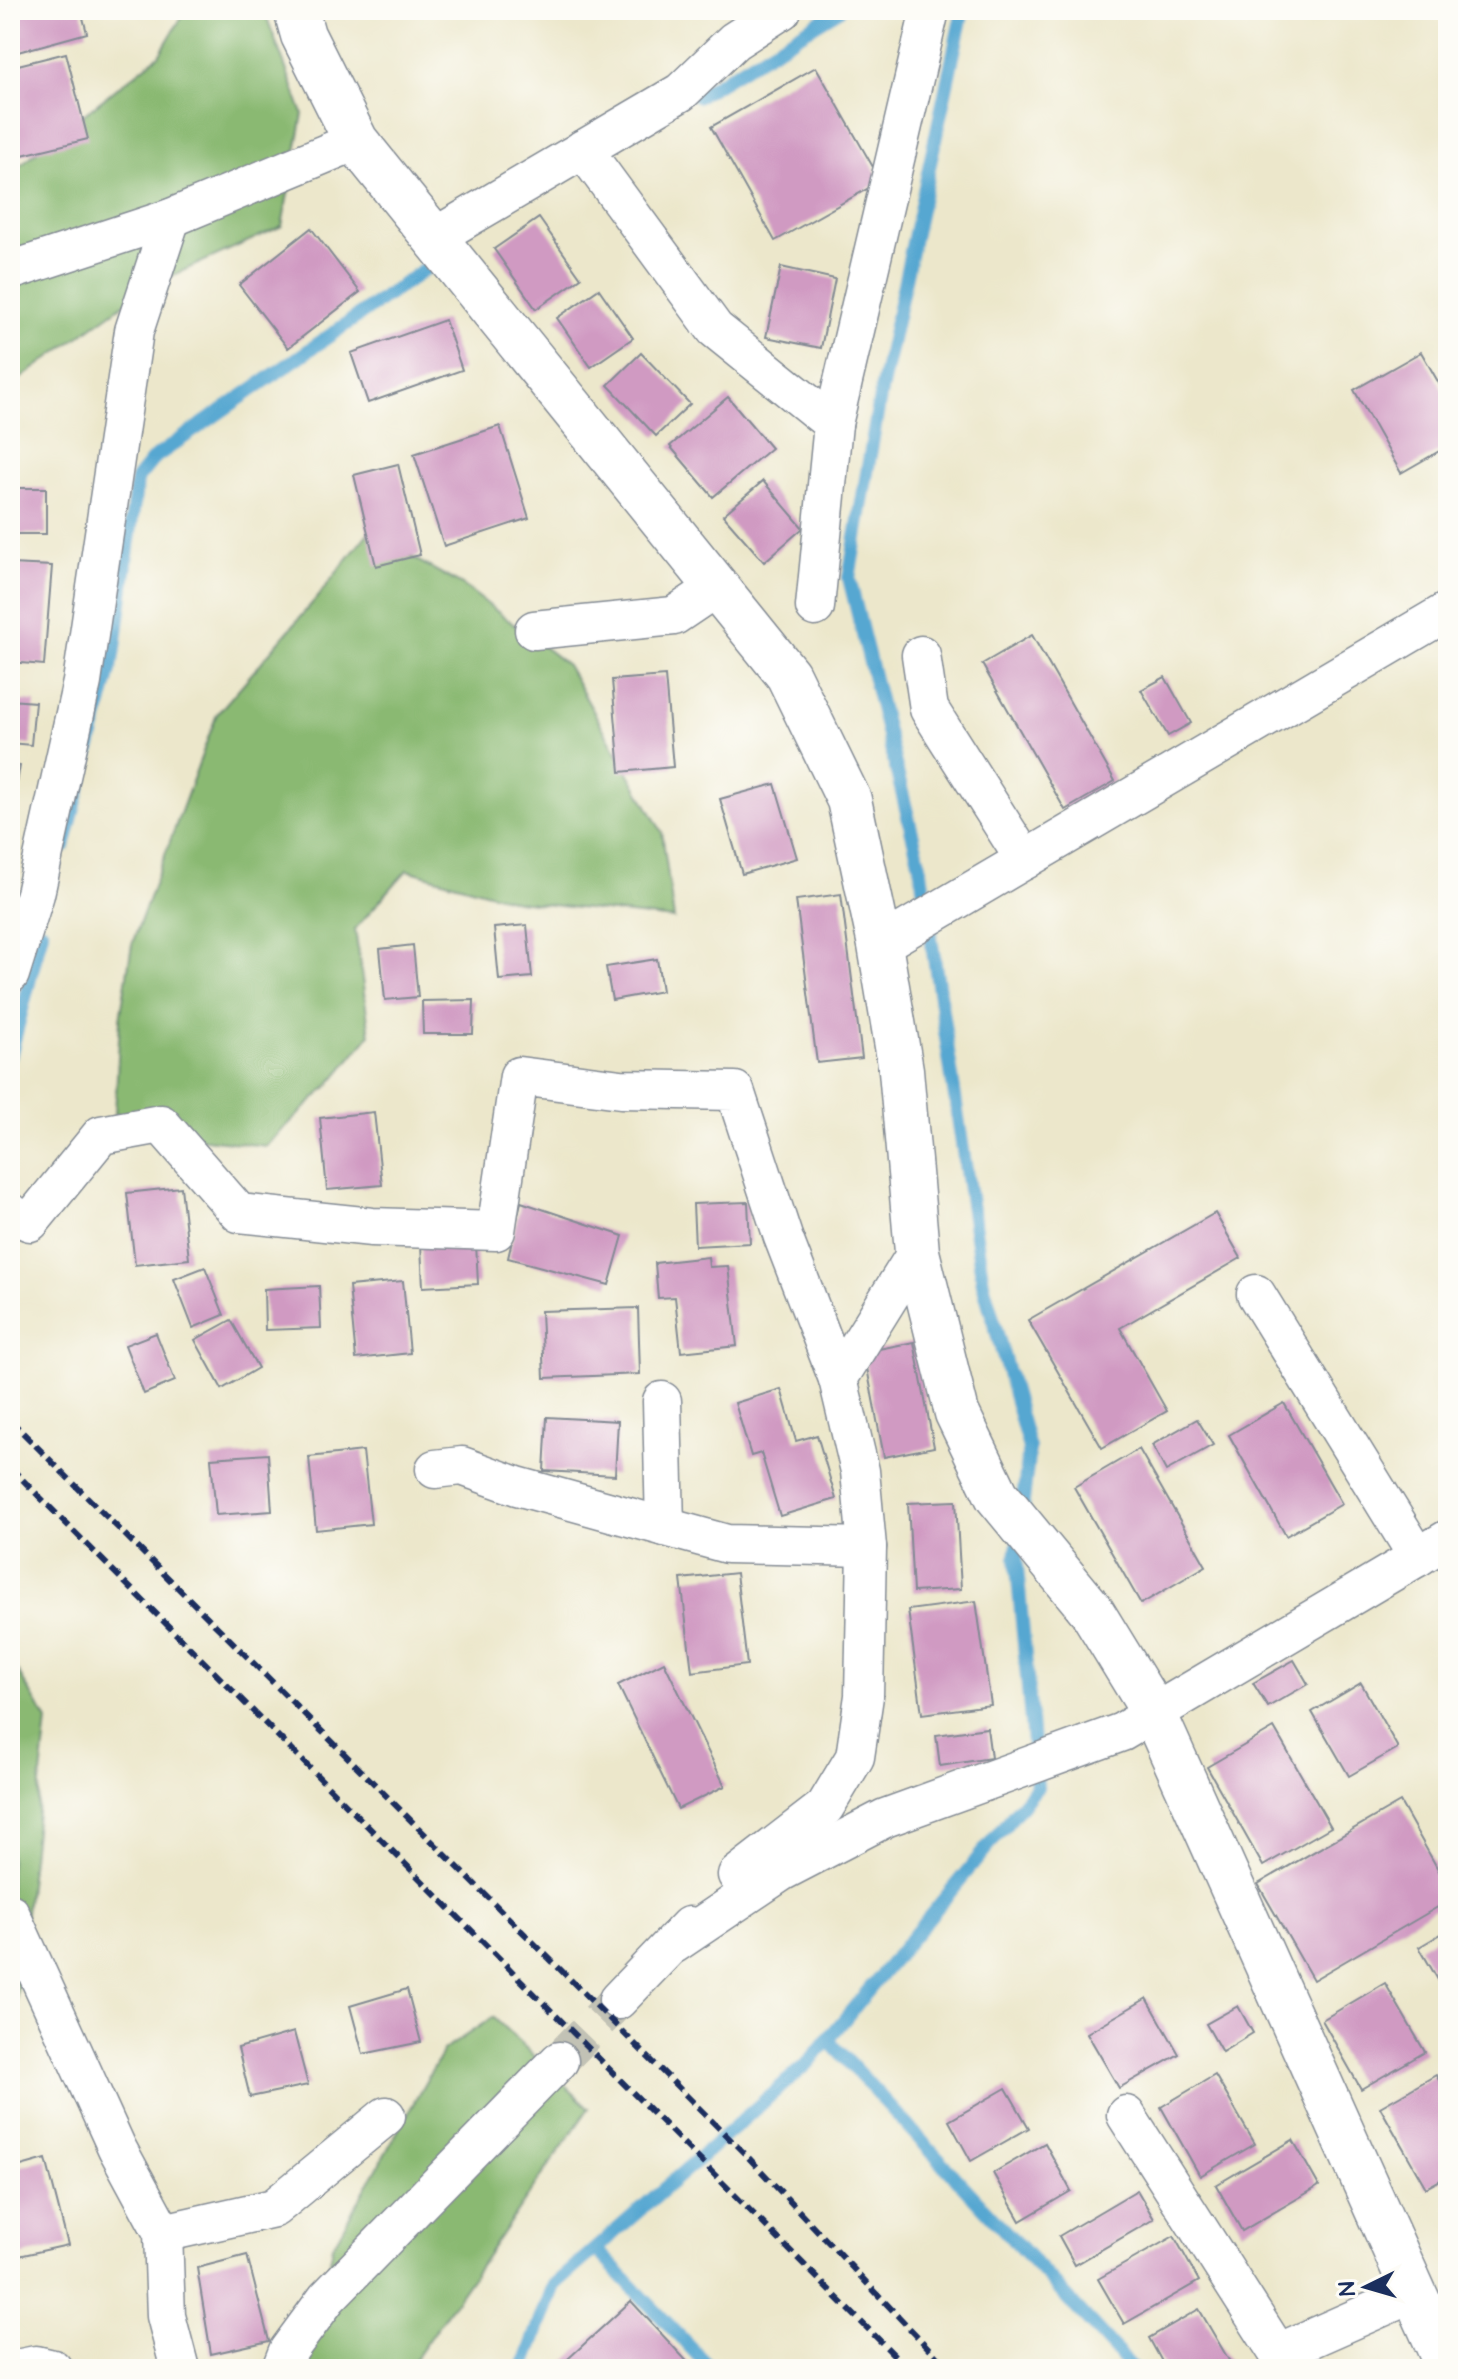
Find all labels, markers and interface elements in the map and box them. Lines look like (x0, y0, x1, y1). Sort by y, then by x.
north arrow (1326, 2247, 1406, 2327)
text: N (1332, 2280, 1364, 2297)

